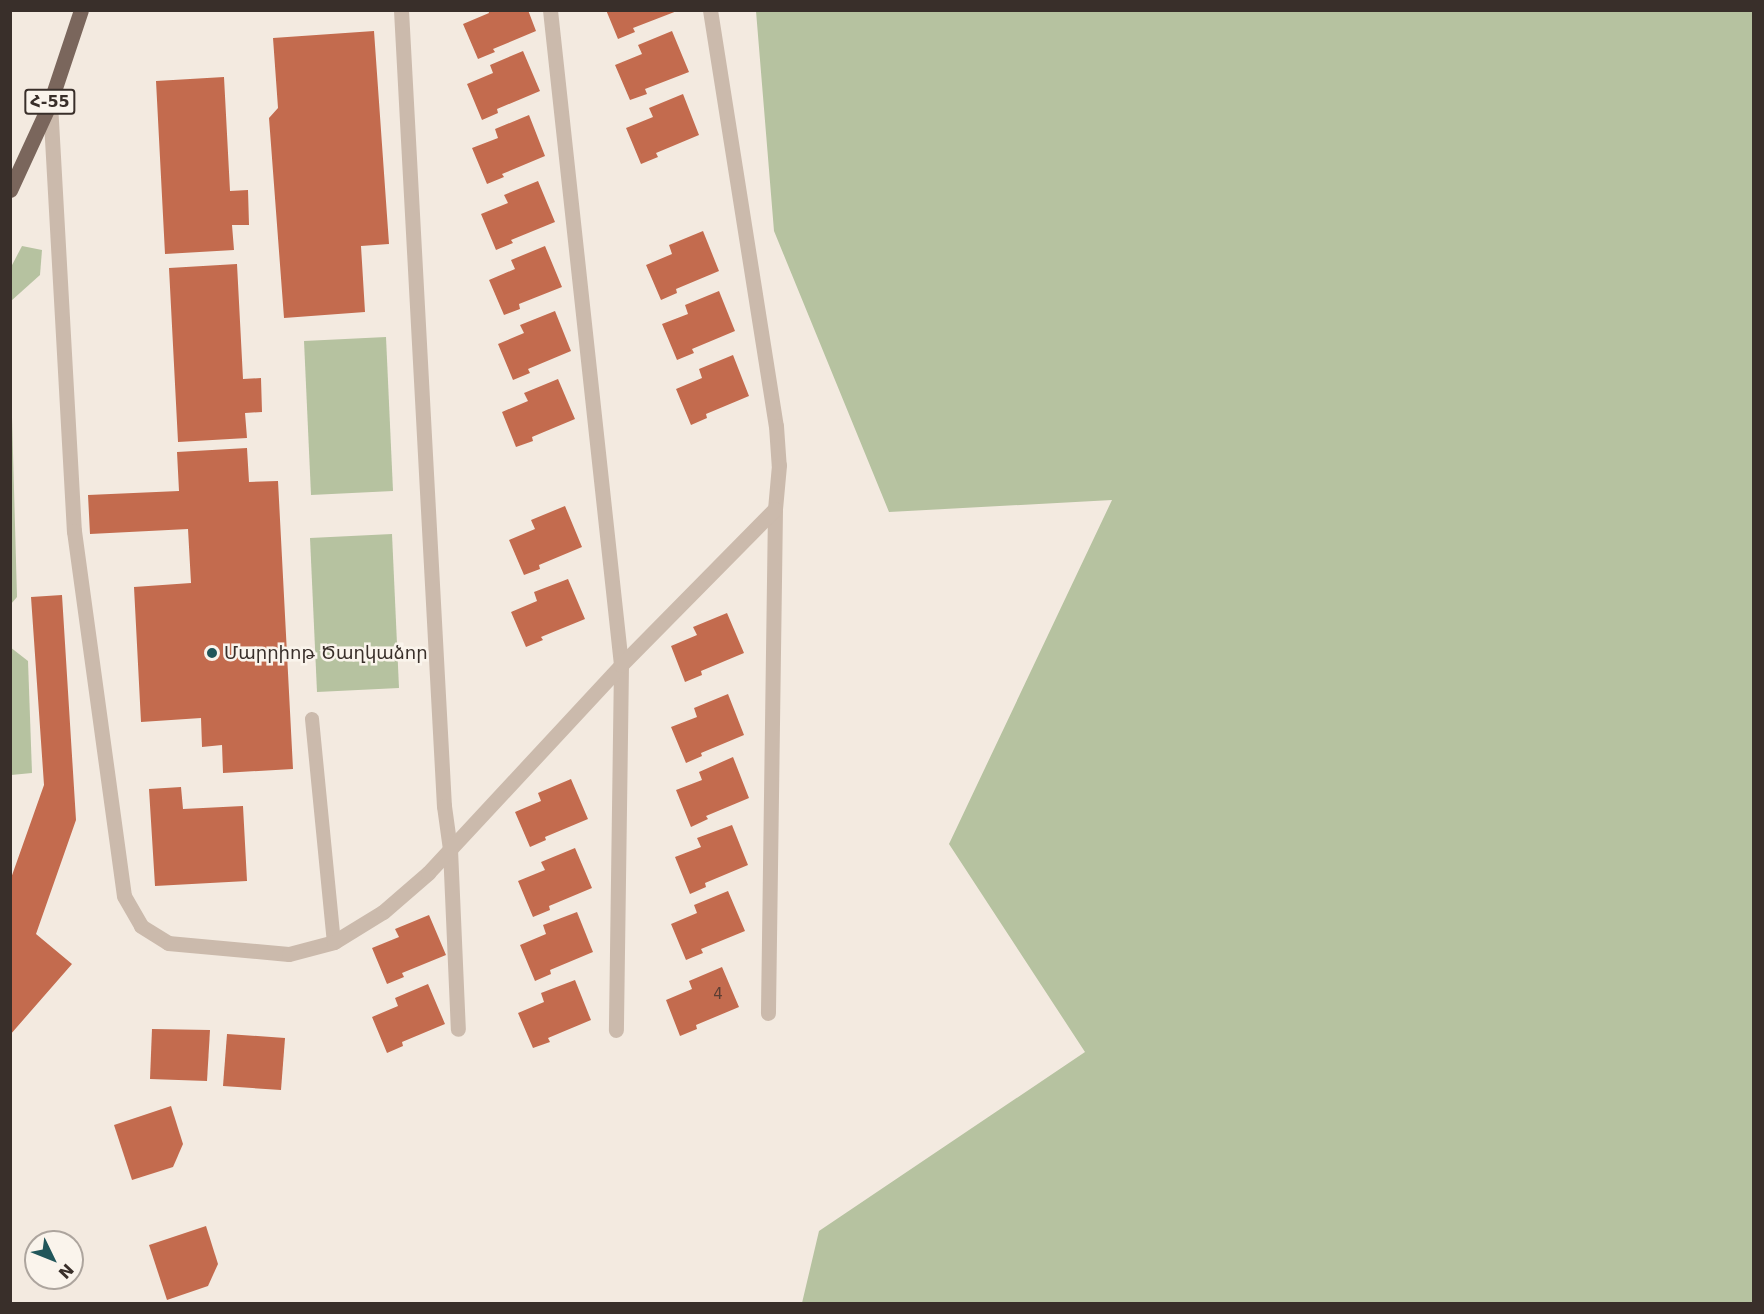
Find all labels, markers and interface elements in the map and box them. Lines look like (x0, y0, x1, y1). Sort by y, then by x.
road number: Հ-55 (23, 89, 77, 115)
place label: Մարրիոթ Ծաղկաձոր (224, 642, 428, 664)
marker: Մարրիոթ Ծաղկաձոր (205, 646, 219, 660)
house number: 4 (713, 986, 723, 1004)
north arrow (24, 1230, 84, 1290)
text: N (55, 1260, 78, 1283)

